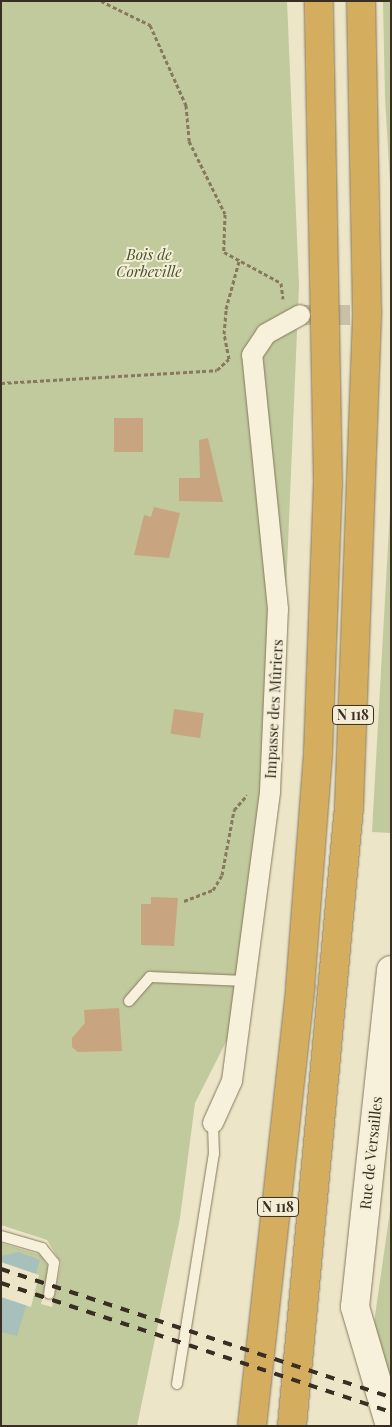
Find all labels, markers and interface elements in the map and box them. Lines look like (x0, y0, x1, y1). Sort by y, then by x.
park label: Bois de Corbeville (116, 245, 182, 280)
street label: Impasse des Mûriers (261, 639, 287, 779)
road number: N 118 (332, 704, 374, 726)
street label: Rue de Versailles (356, 1095, 386, 1211)
road number: N 118 (257, 1196, 299, 1218)

